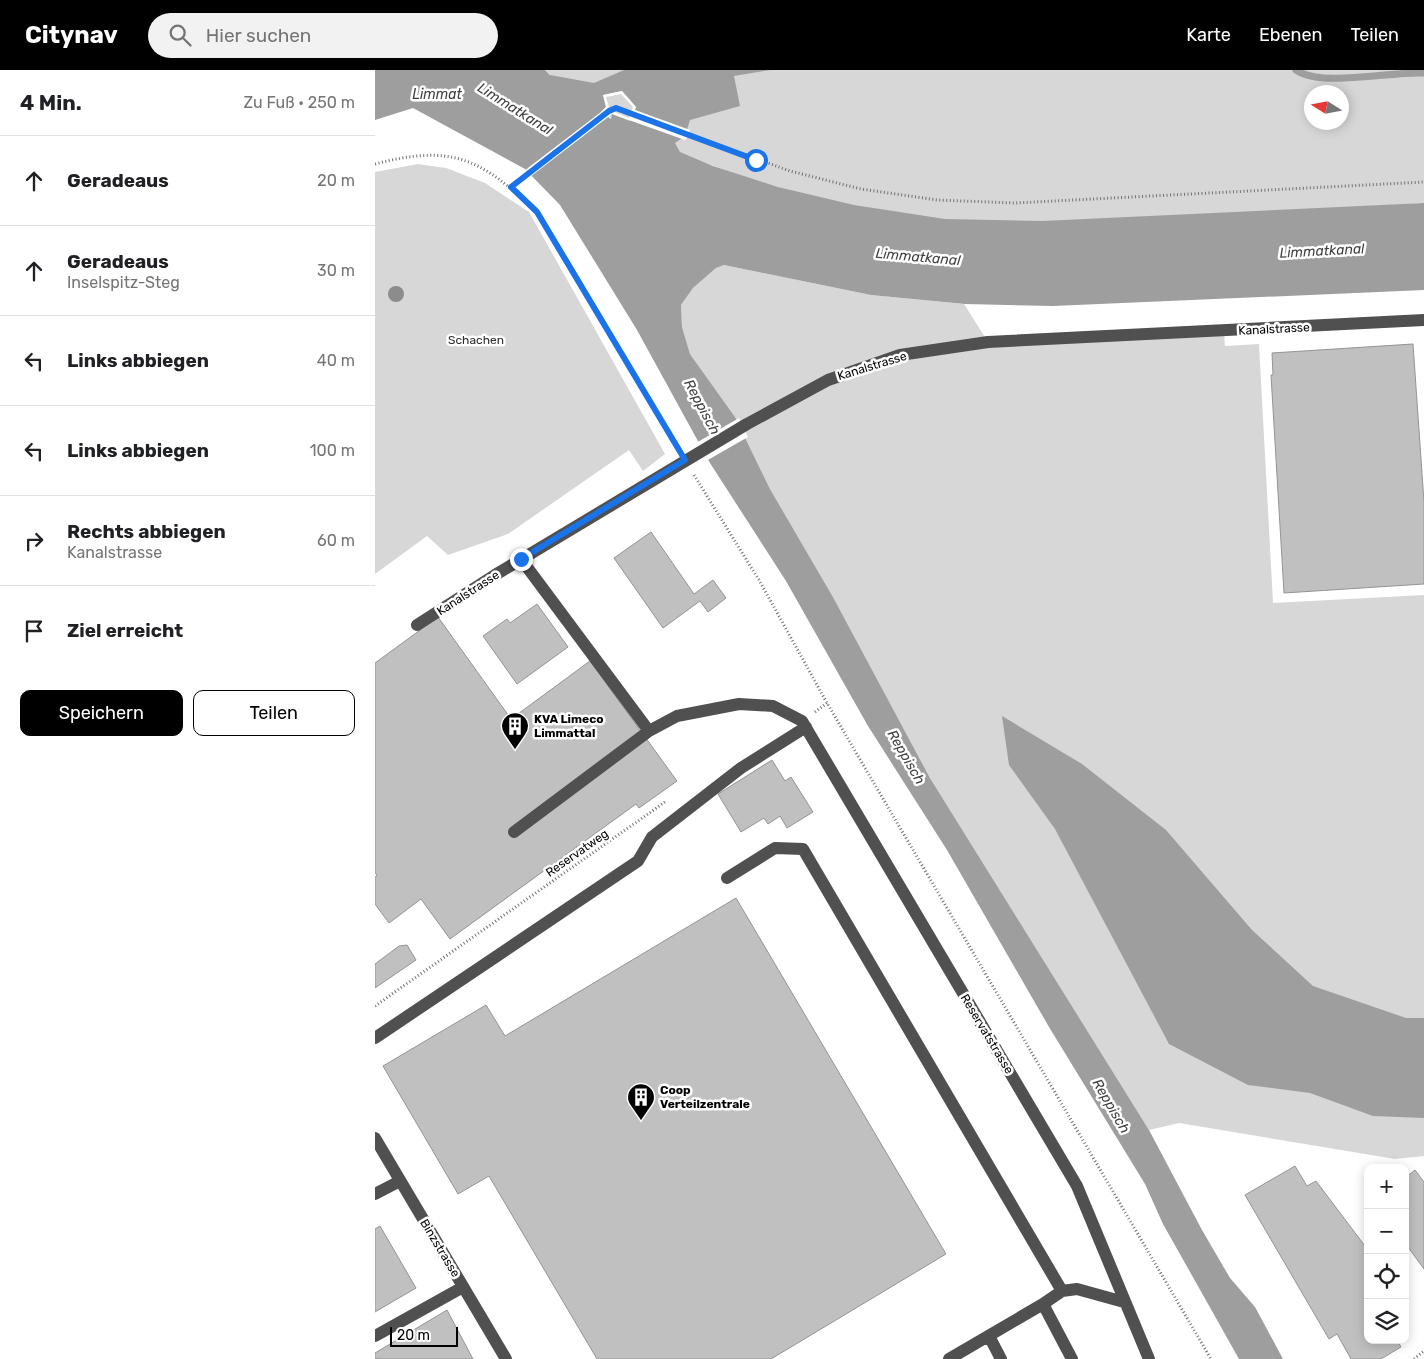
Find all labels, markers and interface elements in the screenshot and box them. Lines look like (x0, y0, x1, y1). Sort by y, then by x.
search box (148, 13, 498, 58)
text: Citynav (25, 21, 118, 49)
icon: search (166, 21, 194, 49)
text: Hier suchen (206, 24, 311, 47)
text: Karte (1186, 24, 1231, 46)
text: Ebenen (1259, 24, 1323, 46)
text: Teilen (1351, 24, 1399, 46)
water label: Limmatkanal (474, 79, 556, 139)
north arrow (1304, 85, 1349, 130)
water label: Limmat (412, 86, 462, 103)
text: 4 Min. (20, 90, 82, 115)
text: Zu Fuß · 250 m (244, 93, 355, 112)
route start (745, 149, 768, 172)
icon: ahead (20, 167, 48, 195)
text: Geradeaus (67, 169, 169, 192)
text: 20 m (317, 171, 355, 190)
water label: Limmatkanal (1279, 240, 1366, 262)
water label: Limmatkanal (875, 245, 962, 269)
text: Geradeaus (67, 250, 169, 273)
icon: ahead (20, 257, 48, 285)
text: 30 m (317, 261, 355, 280)
text: Inselspitz-Steg (67, 273, 180, 292)
street label: Kanalstrasse (1238, 320, 1310, 338)
park label: Schachen (448, 333, 504, 347)
icon: left (20, 347, 48, 375)
text: Links abbiegen (67, 349, 209, 372)
street label: Kanalstrasse (836, 349, 908, 383)
text: 40 m (317, 351, 355, 370)
water label: Reppisch (680, 376, 724, 438)
icon: left (20, 437, 48, 465)
text: Links abbiegen (67, 439, 209, 462)
text: 100 m (310, 441, 355, 460)
text: Rechts abbiegen (67, 520, 226, 543)
icon: right (20, 527, 48, 555)
text: 60 m (317, 531, 355, 550)
text: Kanalstrasse (67, 543, 162, 562)
route end (510, 548, 533, 571)
street label: Kanalstrasse (434, 568, 502, 618)
icon: arrive (20, 617, 48, 645)
text: Ziel erreicht (67, 619, 183, 642)
button: Speichern (20, 690, 183, 736)
button: Teilen (193, 690, 355, 736)
building icon: KVA Limeco Limmattal (500, 711, 530, 750)
place label: KVA Limeco Limmattal (534, 712, 604, 740)
water label: Reppisch (884, 727, 928, 787)
street label: Reservatweg (543, 826, 611, 880)
street label: Reservatstrasse (958, 992, 1016, 1077)
water label: Reppisch (1089, 1076, 1133, 1136)
building icon: Coop Verteilzentrale (626, 1082, 656, 1121)
place label: Coop Verteilzentrale (660, 1083, 750, 1111)
map controls (1364, 1164, 1409, 1344)
button: + (1364, 1164, 1409, 1209)
button: − (1364, 1209, 1409, 1254)
street label: Binzstrasse (417, 1216, 463, 1280)
button: locate (1364, 1254, 1409, 1299)
button: layers (1364, 1299, 1409, 1344)
scale bar (390, 1324, 457, 1347)
text: 20 m (397, 1327, 430, 1344)

